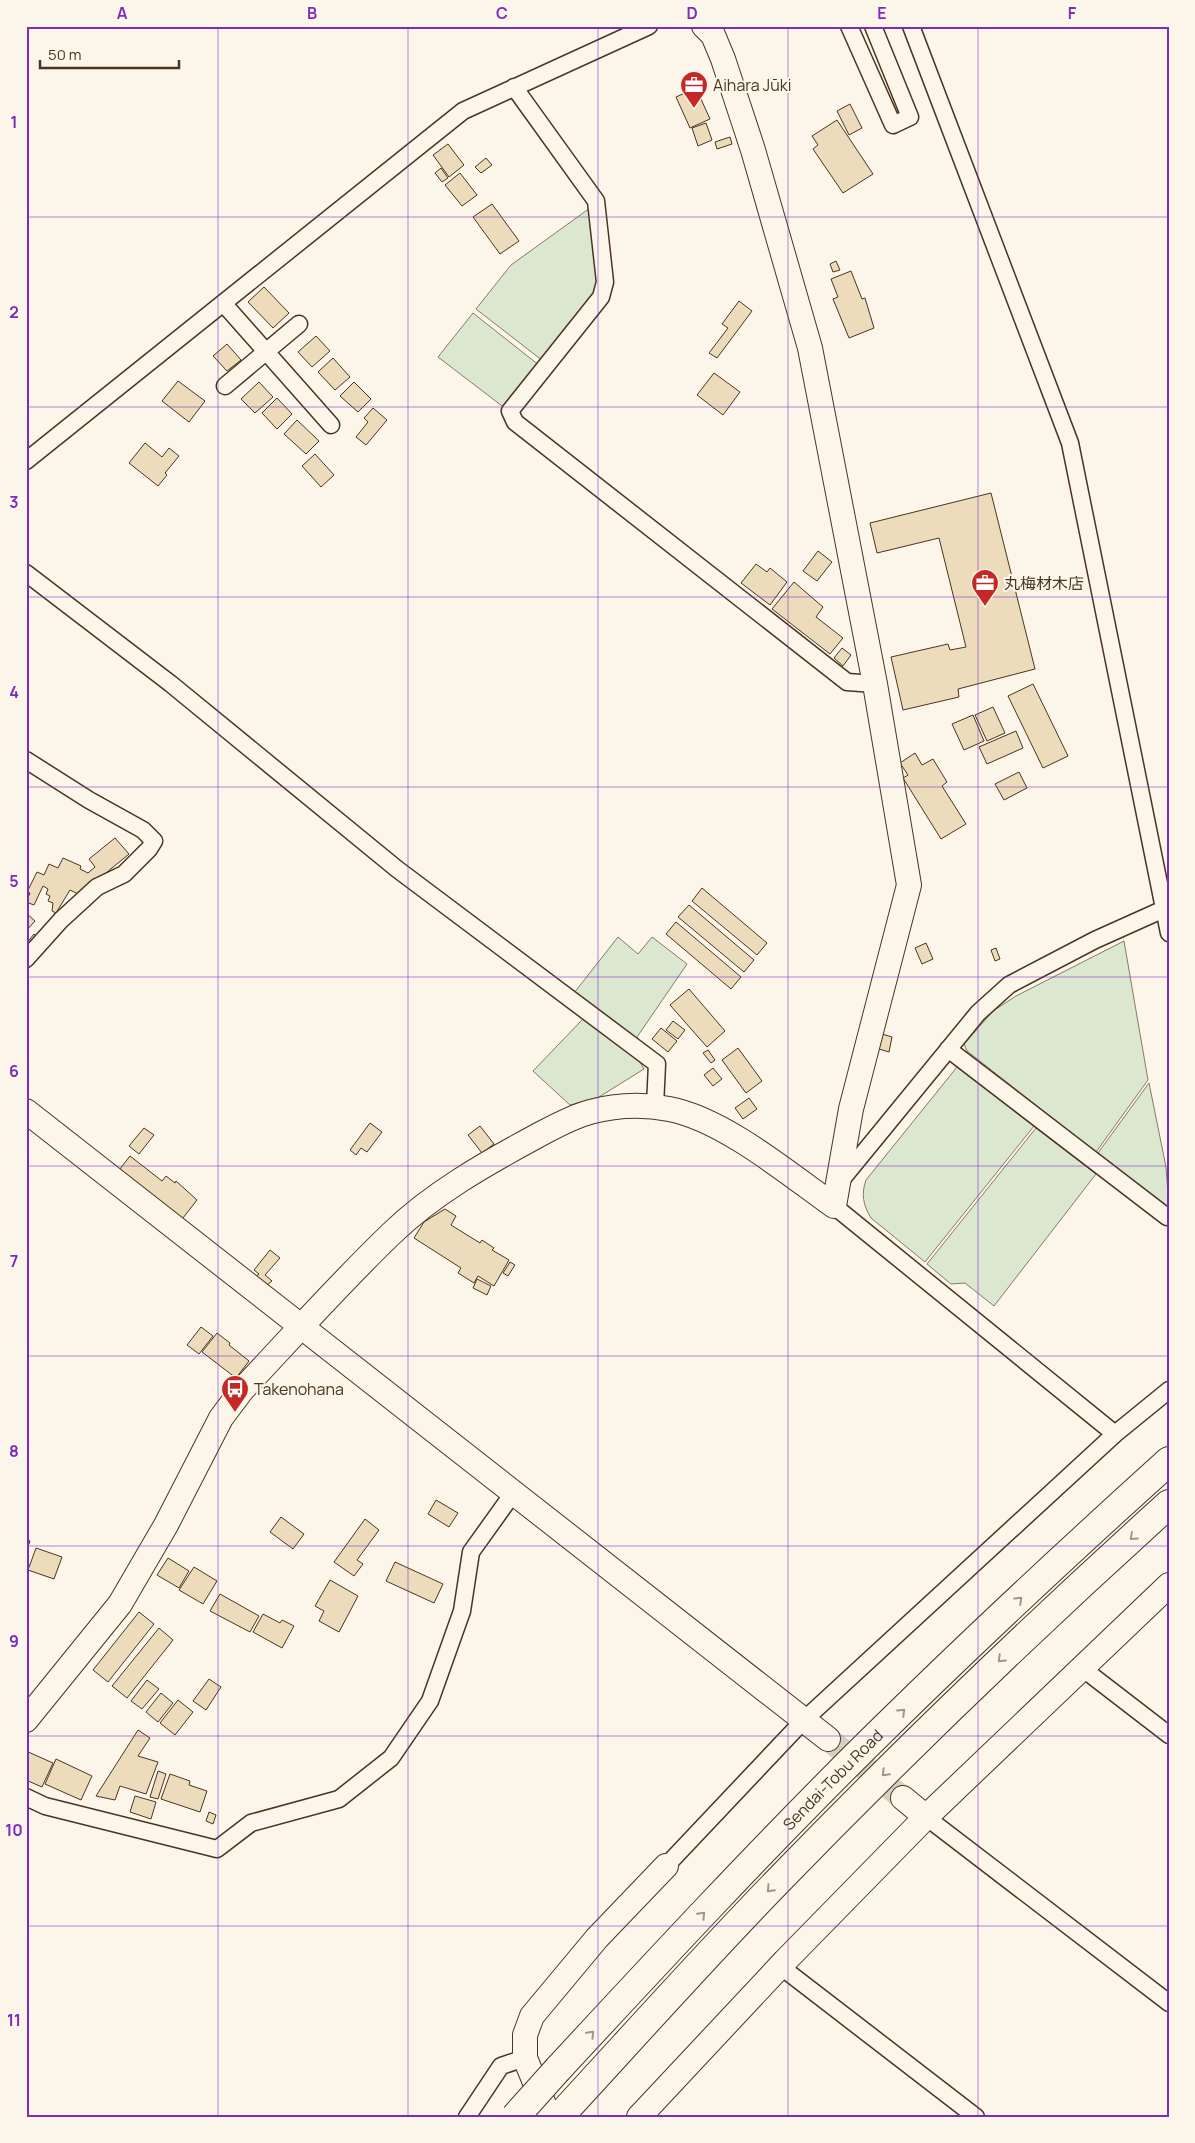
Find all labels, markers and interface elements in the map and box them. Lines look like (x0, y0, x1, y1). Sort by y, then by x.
text: A (117, 2, 128, 24)
text: B (307, 2, 317, 24)
text: C (496, 2, 508, 24)
text: D (686, 2, 698, 24)
text: E (877, 2, 887, 24)
text: F (1068, 2, 1077, 24)
scale bar (40, 38, 179, 70)
text: 50 m (48, 44, 82, 65)
office icon: Aihara Jūki (679, 70, 709, 109)
place label: Aihara Jūki (713, 74, 791, 96)
text: 1 (10, 111, 18, 133)
text: 2 (9, 301, 19, 323)
text: 3 (9, 491, 19, 513)
office icon: 丸梅材木店 (970, 568, 1000, 607)
place label: 丸梅材木店 (1004, 572, 1084, 594)
text: 4 (9, 681, 19, 703)
text: 5 (9, 870, 19, 892)
text: 6 (9, 1060, 19, 1082)
text: 7 (10, 1250, 18, 1272)
bus stop icon: Takenohana (220, 1374, 250, 1413)
place label: Takenohana (254, 1378, 344, 1400)
text: 8 (9, 1440, 19, 1462)
one-way arrow (1129, 1531, 1138, 1540)
one-way arrow (1014, 1597, 1023, 1606)
text: 9 (9, 1630, 19, 1652)
one-way arrow (997, 1654, 1006, 1663)
one-way arrow (896, 1709, 905, 1718)
street label: Sendai-Tobu Road (778, 1724, 888, 1835)
one-way arrow (882, 1767, 891, 1776)
text: 10 (5, 1819, 23, 1841)
one-way arrow (767, 1883, 776, 1892)
one-way arrow (696, 1912, 705, 1921)
text: 11 (7, 2009, 21, 2031)
one-way arrow (585, 2030, 594, 2039)

